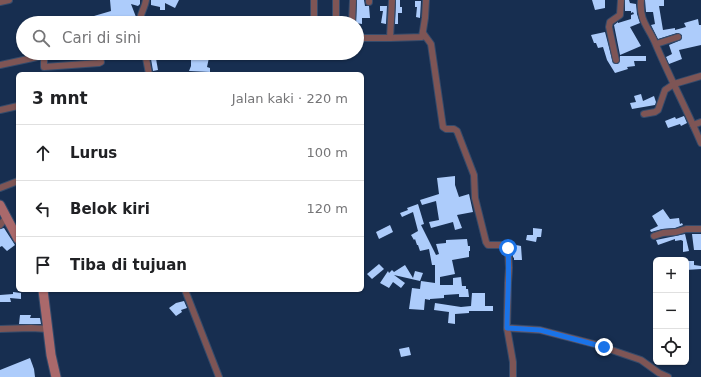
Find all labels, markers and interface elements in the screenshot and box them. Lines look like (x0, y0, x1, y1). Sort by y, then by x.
search box (16, 16, 364, 60)
icon: search (30, 27, 52, 49)
text: Cari di sini (62, 29, 141, 47)
text: 3 mnt (32, 88, 88, 108)
text: Jalan kaki · 220 m (232, 91, 348, 106)
icon: ahead (32, 142, 54, 164)
text: Lurus (70, 144, 117, 162)
text: 100 m (306, 145, 348, 160)
icon: left (32, 198, 54, 220)
text: Belok kiri (70, 200, 150, 218)
text: 120 m (306, 201, 348, 216)
route start (499, 239, 517, 257)
icon: arrive (32, 254, 54, 276)
text: Tiba di tujuan (70, 256, 187, 274)
map controls (653, 257, 689, 365)
button: + (653, 257, 689, 293)
button: − (653, 293, 689, 329)
button: locate (653, 329, 689, 365)
route end (595, 338, 613, 356)

